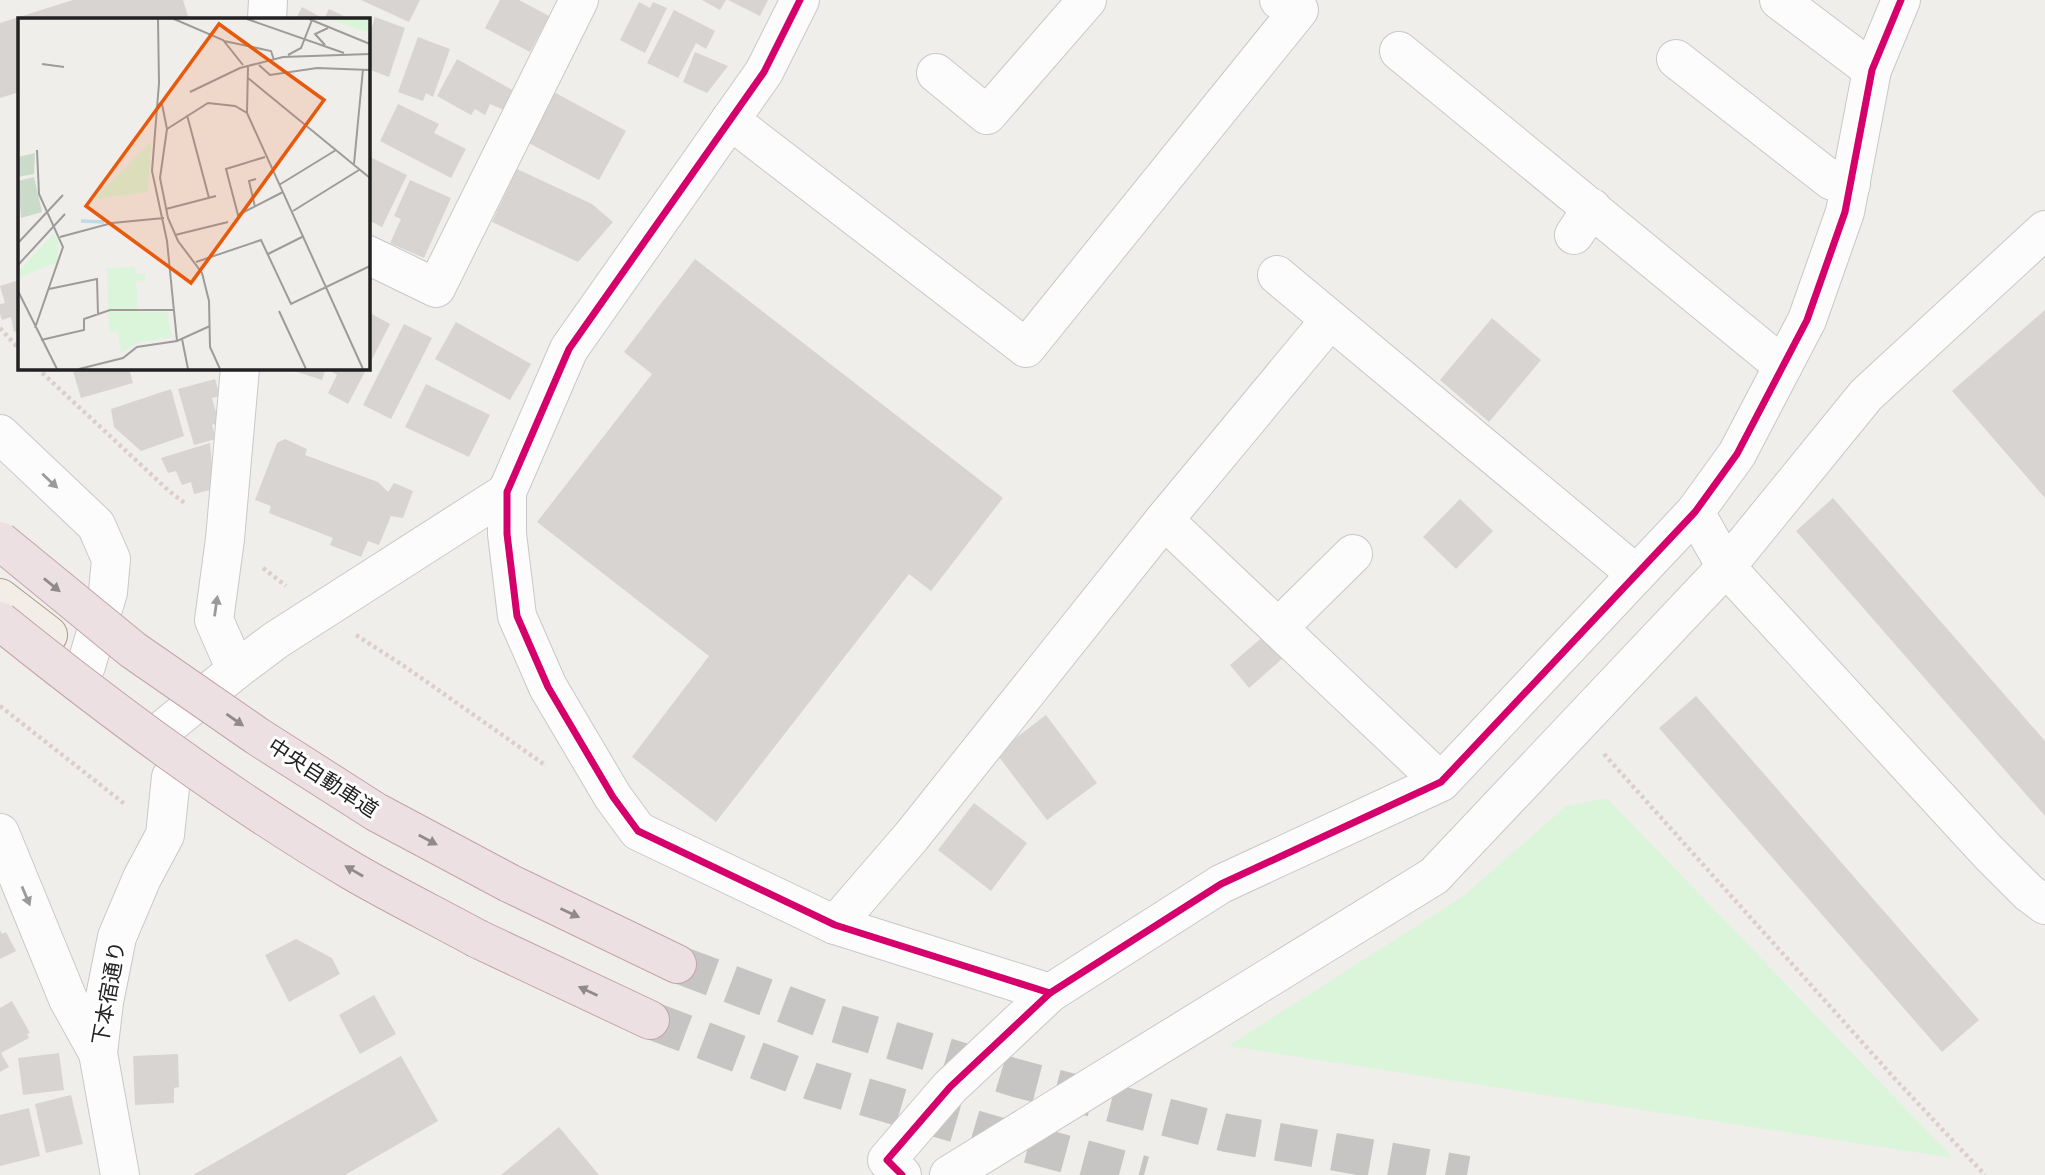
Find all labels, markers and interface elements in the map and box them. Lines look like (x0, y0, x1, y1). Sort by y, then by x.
inset map (18, 18, 369, 369)
one-way arrow (41, 473, 58, 489)
one-way arrow (44, 577, 61, 592)
one-way arrow (211, 595, 222, 617)
one-way arrow (226, 713, 244, 727)
street label: 中央自動車道 (264, 733, 383, 822)
one-way arrow (418, 834, 438, 846)
one-way arrow (344, 865, 363, 877)
one-way arrow (21, 886, 32, 907)
one-way arrow (560, 907, 580, 918)
street label: 下本宿通り (87, 939, 130, 1047)
one-way arrow (578, 985, 598, 996)

